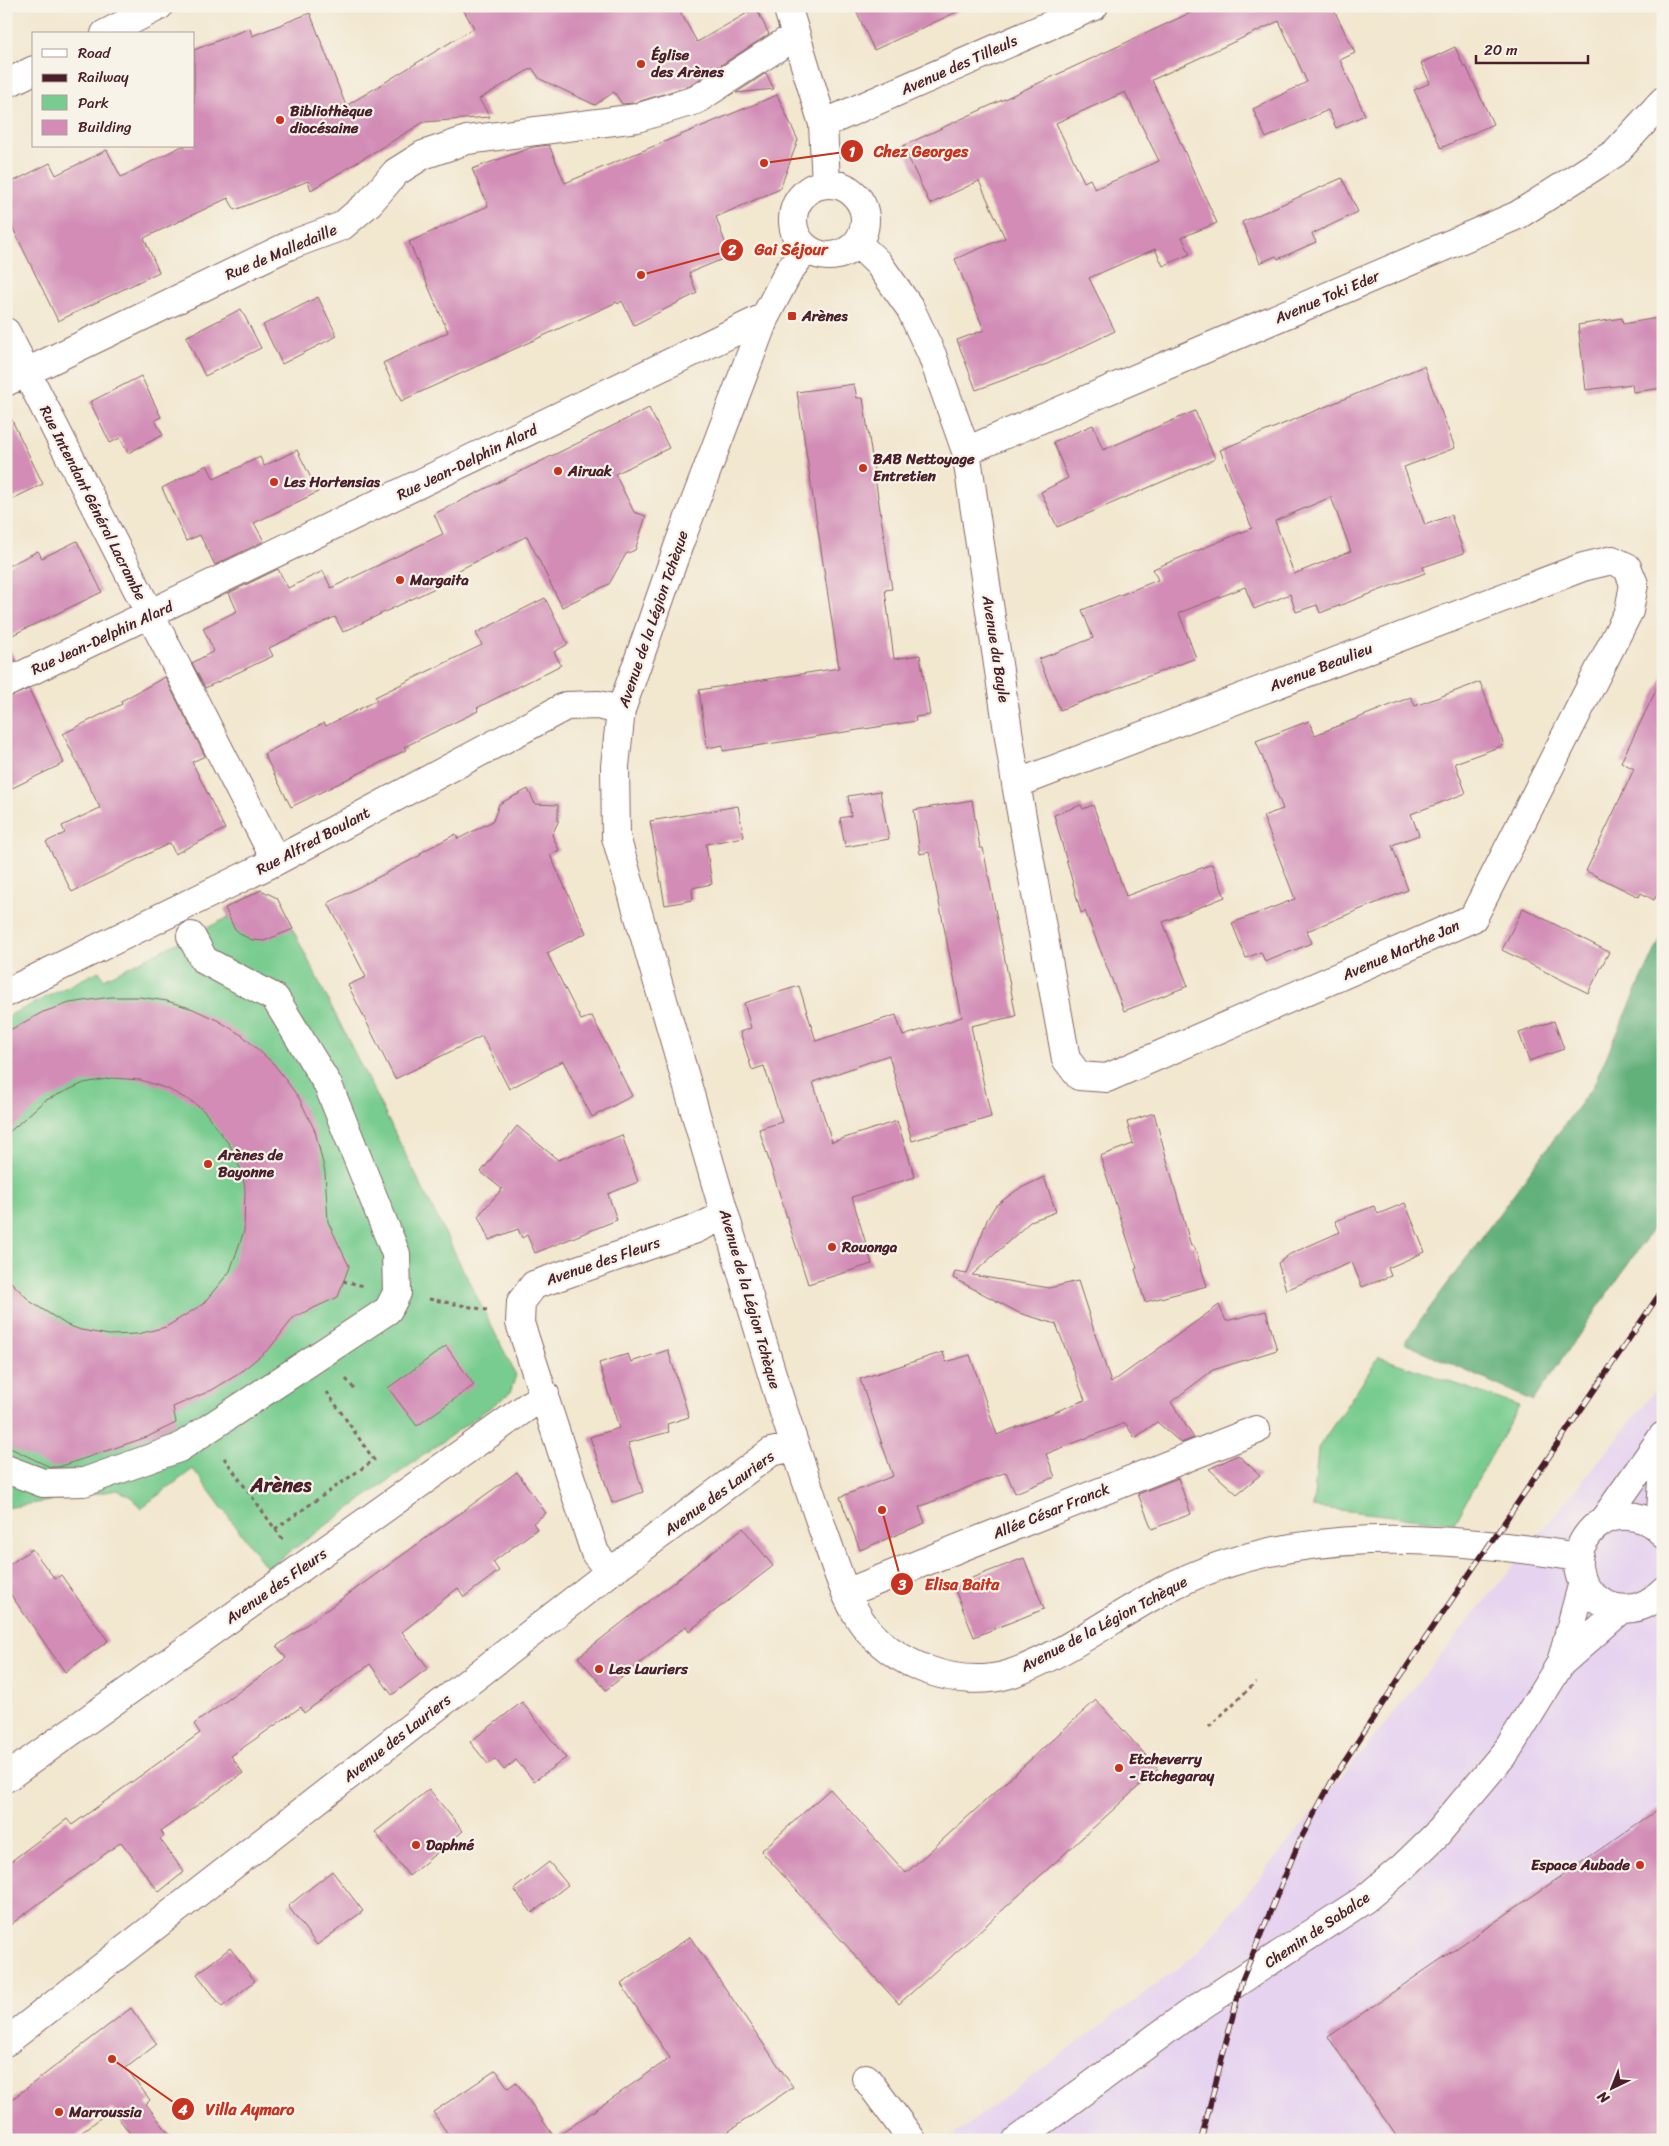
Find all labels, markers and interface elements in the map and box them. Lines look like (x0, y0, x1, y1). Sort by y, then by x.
street label: Avenue des Tilleuls (895, 28, 1022, 103)
legend (32, 32, 195, 148)
scale bar (1476, 32, 1589, 64)
text: 20 m (1484, 37, 1518, 63)
text: Road (78, 40, 111, 66)
place label: Église des Arènes (651, 42, 725, 85)
marker: Église des Arènes (635, 58, 647, 70)
text: Railway (78, 64, 129, 90)
text: Park (78, 90, 109, 116)
place label: Bibliothèque diocésaine (290, 98, 373, 141)
text: Building (78, 114, 132, 140)
marker: Bibliothèque diocésaine (274, 114, 286, 126)
callout: Chez Georges (839, 136, 978, 167)
text: Chez Georges (873, 137, 969, 166)
text: 1 (849, 139, 856, 165)
street label: Rue de Malledaille (221, 217, 341, 287)
callout: Gai Séjour (719, 234, 838, 265)
text: Gai Séjour (753, 235, 829, 264)
text: 2 (727, 237, 737, 263)
street label: Avenue Toki Eder (1269, 263, 1384, 331)
place label: Arènes (801, 303, 848, 329)
marker: Arènes (786, 310, 798, 322)
street label: Rue Intendant Général Lacrambe (32, 401, 154, 605)
street label: Rue Jean-Delphin Alard (392, 416, 543, 507)
place label: BAB Nettoyage Entretien (873, 446, 975, 489)
place label: Airuak (567, 458, 613, 484)
marker: BAB Nettoyage Entretien (857, 462, 869, 474)
marker: Airuak (552, 465, 564, 477)
place label: Les Hortensias (284, 469, 381, 495)
marker: Les Hortensias (268, 476, 280, 488)
street label: Avenue de la Légion Tchèque (610, 527, 696, 712)
place label: Margaita (409, 567, 469, 593)
marker: Margaita (394, 574, 406, 586)
street label: Rue Jean-Delphin Alard (27, 593, 178, 682)
street label: Avenue du Bayle (975, 593, 1017, 704)
street label: Avenue Beaulieu (1265, 635, 1376, 699)
street label: Rue Alfred Boulant (251, 800, 375, 882)
street label: Avenue Marthe Jan (1337, 912, 1464, 988)
place label: Arènes de Bayonne (217, 1142, 283, 1185)
marker: Arènes de Bayonne (202, 1158, 214, 1170)
street label: Avenue de la Légion Tchèque (712, 1205, 788, 1392)
street label: Avenue des Fleurs (541, 1229, 664, 1293)
place label: Rouonga (841, 1234, 898, 1260)
marker: Rouonga (826, 1241, 838, 1253)
street label: Avenue des Lauriers (657, 1444, 780, 1543)
district label: Arènes (250, 1468, 312, 1503)
street label: Allée César Franck (988, 1476, 1113, 1547)
street label: Avenue des Fleurs (219, 1541, 332, 1631)
callout: Elisa Baita (890, 1569, 1010, 1600)
street label: Avenue de la Légion Tchèque (1015, 1569, 1193, 1680)
text: Elisa Baita (925, 1570, 1000, 1599)
text: 3 (897, 1572, 907, 1598)
place label: Les Lauriers (609, 1656, 689, 1682)
marker: Les Lauriers (593, 1663, 605, 1675)
street label: Avenue des Lauriers (336, 1687, 457, 1789)
place label: Etcheverry - Etchegaray (1129, 1746, 1215, 1789)
marker: Etcheverry - Etchegaray (1113, 1762, 1125, 1774)
place label: Daphné (426, 1832, 474, 1858)
marker: Daphné (410, 1839, 422, 1851)
place label: Espace Aubade (1531, 1852, 1630, 1878)
marker: Espace Aubade (1634, 1859, 1646, 1871)
street label: Chemin de Sabalce (1259, 1885, 1375, 1975)
north arrow (1586, 2064, 1636, 2114)
text: N (1591, 2084, 1616, 2110)
callout: Villa Aymaro (171, 2094, 305, 2125)
text: Villa Aymaro (206, 2095, 295, 2124)
text: 4 (177, 2097, 188, 2123)
place label: Marroussia (68, 2099, 142, 2125)
marker: Marroussia (53, 2106, 65, 2118)

